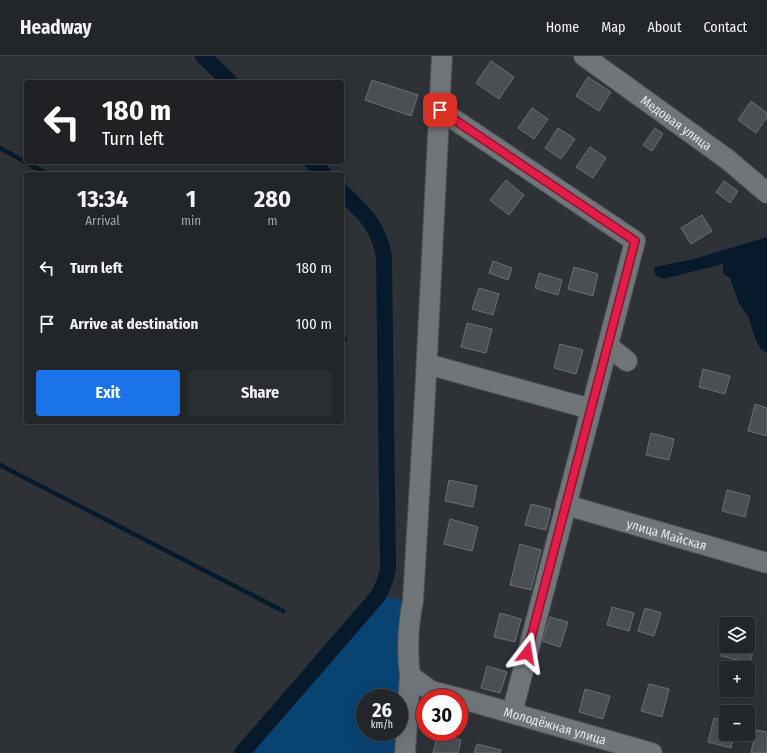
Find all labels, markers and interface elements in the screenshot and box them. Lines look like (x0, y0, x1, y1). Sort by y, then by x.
text: Headway (20, 16, 92, 39)
text: Home (546, 19, 579, 36)
text: Map (601, 19, 625, 36)
text: About (647, 19, 682, 36)
text: Contact (704, 19, 747, 36)
street label: Медовая улица (638, 92, 715, 153)
pin (423, 93, 457, 127)
text: 180 m (102, 94, 171, 127)
icon: left (36, 96, 88, 148)
icon: arrive (429, 99, 451, 121)
text: Turn left (102, 128, 164, 150)
text: 13:34 (77, 185, 128, 213)
text: 1 (186, 185, 196, 213)
text: 280 (254, 185, 291, 213)
text: Arrival (85, 213, 120, 228)
text: min (181, 213, 201, 228)
text: m (268, 213, 278, 228)
icon: left (36, 257, 58, 279)
text: Turn left (70, 259, 123, 277)
text: 180 m (296, 259, 332, 277)
icon: arrive (36, 313, 58, 335)
text: Arrive at destination (70, 315, 198, 333)
text: 100 m (295, 315, 332, 333)
button: Exit (36, 370, 180, 416)
button: Share (188, 370, 332, 416)
street label: улица Майская (625, 515, 709, 553)
map controls (719, 617, 755, 741)
button: layers (719, 617, 755, 653)
position arrow (506, 632, 548, 674)
button: + (719, 661, 755, 697)
speed limit sign: 30 (416, 689, 468, 741)
text: 26 (372, 698, 392, 722)
street label: Молодёжная улица (502, 704, 608, 747)
button: − (719, 705, 755, 741)
text: km/h (371, 719, 393, 731)

